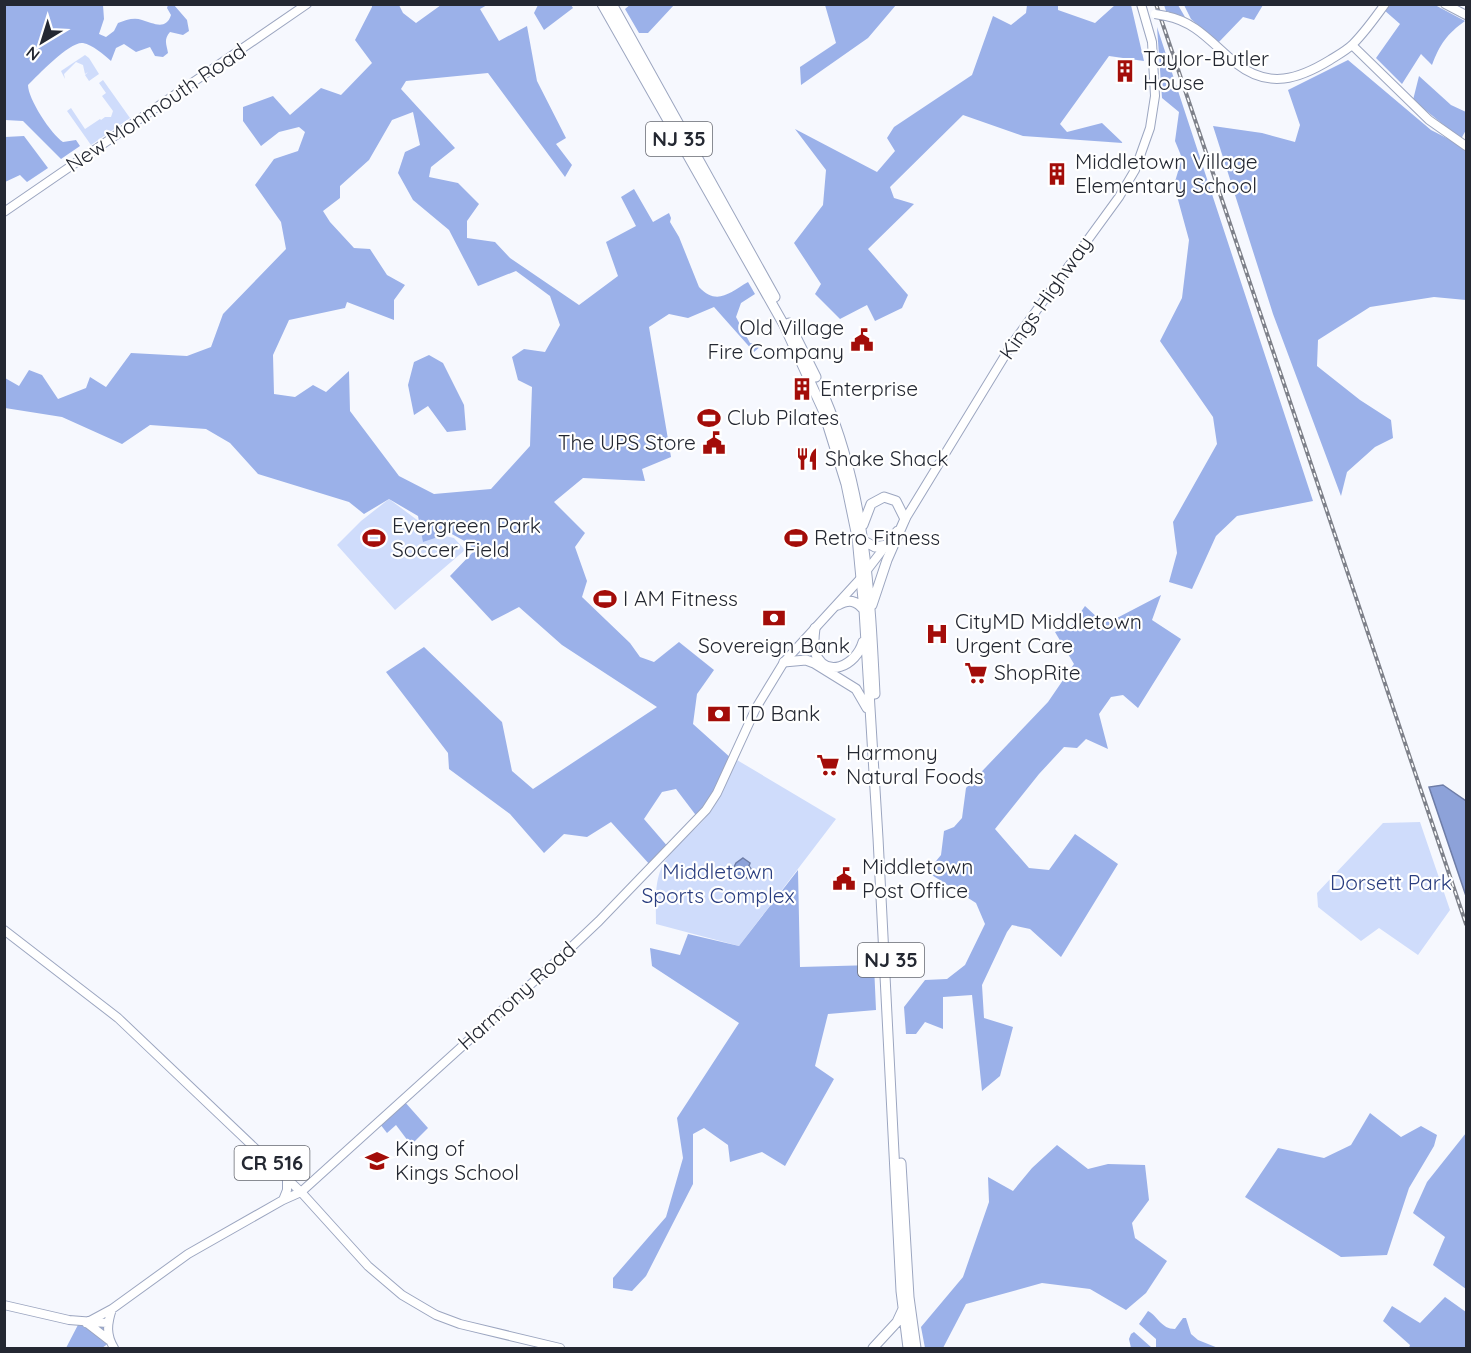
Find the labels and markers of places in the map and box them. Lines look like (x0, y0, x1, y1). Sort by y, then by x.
place label: Taylor-Butler House (1143, 45, 1269, 95)
building icon: Taylor-Butler House (1112, 58, 1138, 84)
place label: Middletown Village Elementary School (1075, 148, 1258, 198)
building icon: Middletown Village Elementary School (1044, 161, 1070, 187)
place label: Old Village Fire Company (707, 314, 844, 364)
public building icon: Old Village Fire Company (849, 327, 875, 353)
place label: Enterprise (820, 375, 918, 401)
building icon: Enterprise (789, 376, 815, 402)
place label: Club Pilates (727, 404, 839, 430)
sports icon: Club Pilates (696, 405, 722, 431)
place label: The UPS Store (558, 429, 696, 455)
public building icon: The UPS Store (701, 430, 727, 456)
place label: Shake Shack (825, 445, 948, 471)
restaurant icon: Shake Shack (794, 446, 820, 472)
place label: Evergreen Park Soccer Field (392, 512, 541, 562)
place label: Retro Fitness (814, 524, 940, 550)
sports icon: Evergreen Park Soccer Field (361, 525, 387, 551)
sports icon: Retro Fitness (783, 525, 809, 551)
place label: I AM Fitness (623, 585, 738, 611)
sports icon: I AM Fitness (592, 586, 618, 612)
bank icon: Sovereign Bank (761, 605, 787, 631)
place label: CityMD Middletown Urgent Care (955, 608, 1142, 658)
hospital icon: CityMD Middletown Urgent Care (924, 621, 950, 647)
place label: Sovereign Bank (698, 632, 850, 658)
place label: ShopRite (994, 659, 1081, 685)
supermarket icon: ShopRite (963, 660, 989, 686)
place label: TD Bank (737, 700, 820, 726)
bank icon: TD Bank (706, 701, 732, 727)
place label: Harmony Natural Foods (846, 739, 984, 789)
supermarket icon: Harmony Natural Foods (815, 752, 841, 778)
place label: Middletown Post Office (862, 853, 973, 903)
public building icon: Middletown Post Office (831, 866, 857, 892)
place label: King of Kings School (395, 1135, 519, 1185)
school or university icon: King of Kings School (364, 1148, 390, 1174)

